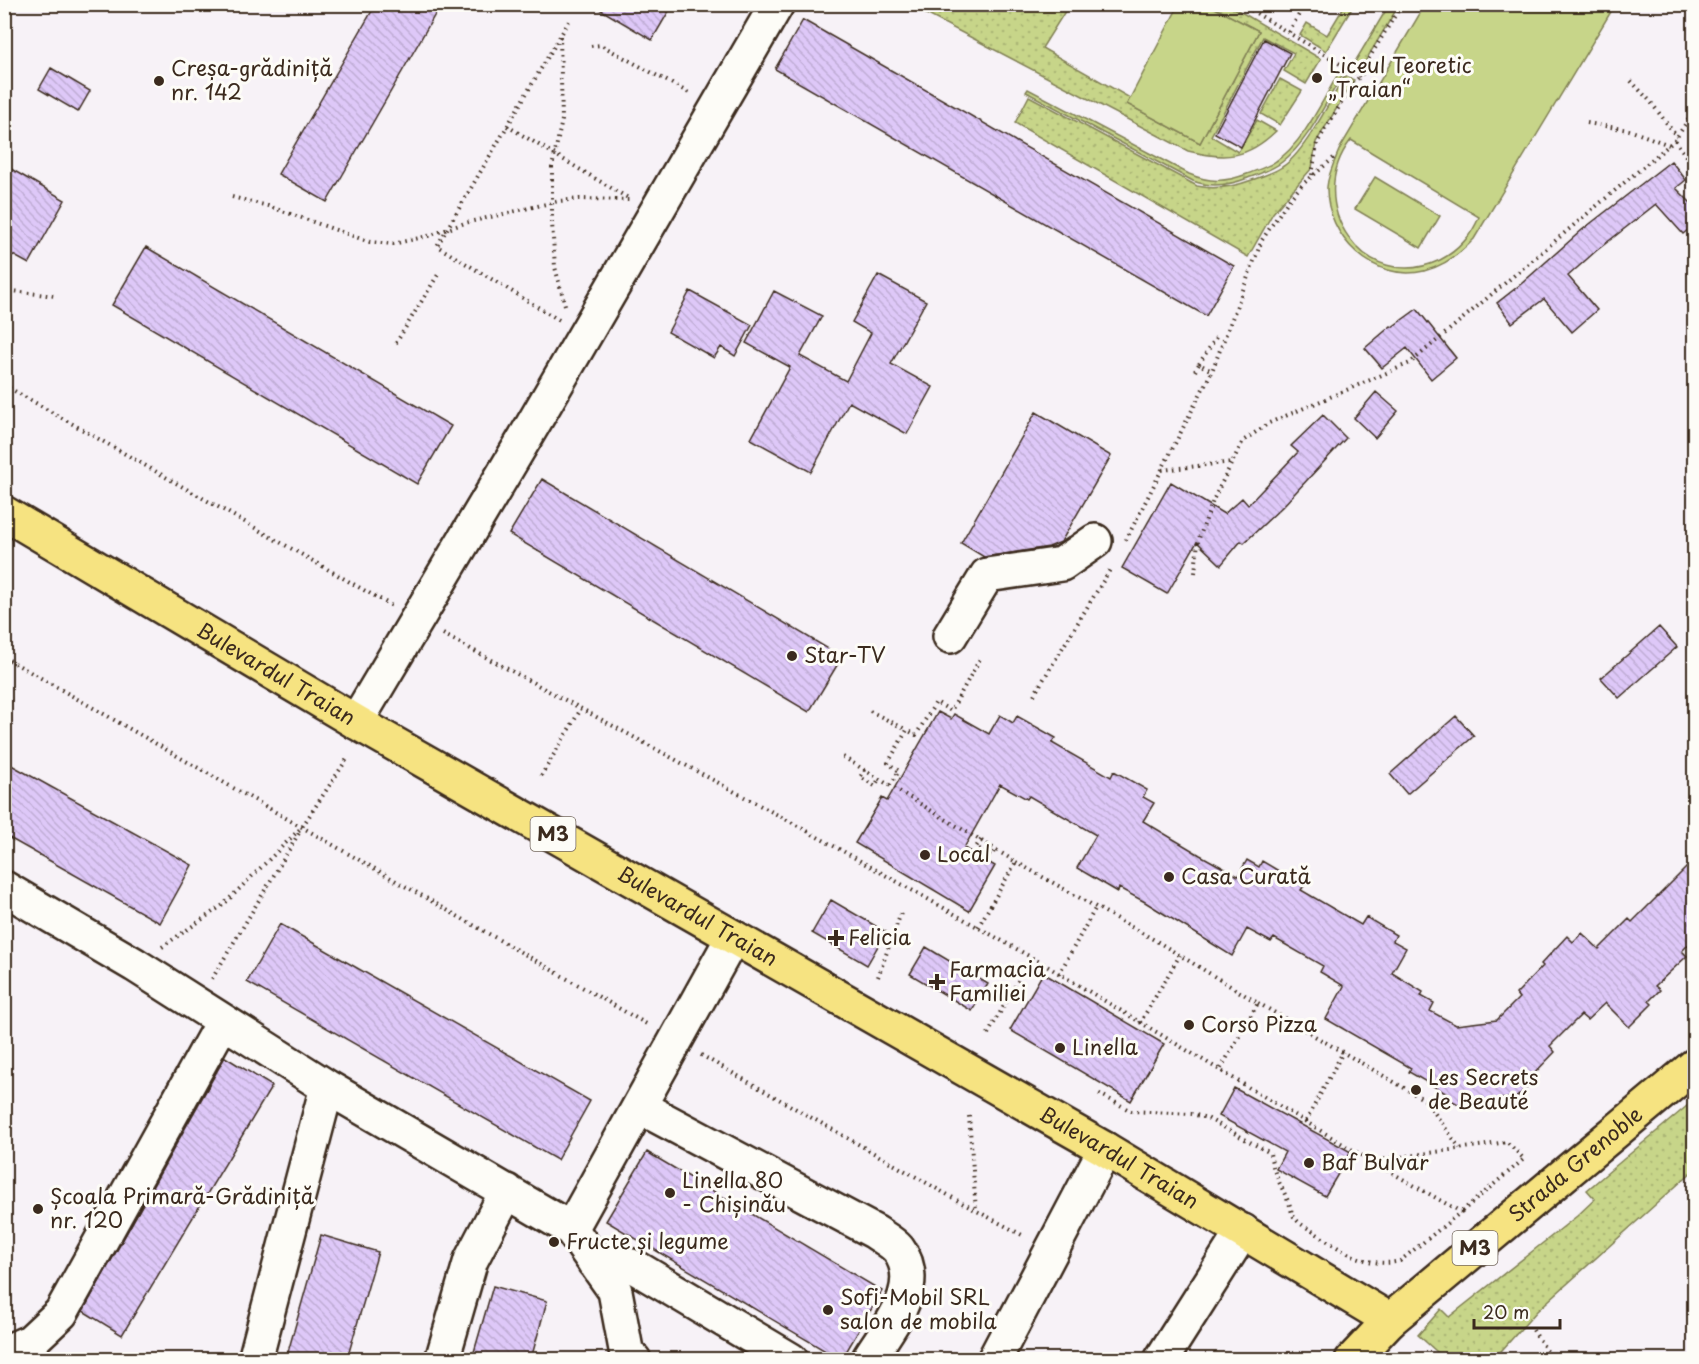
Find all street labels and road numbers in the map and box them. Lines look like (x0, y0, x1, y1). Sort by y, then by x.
street label: Bulevardul Traian (191, 613, 362, 732)
road number: M3 (530, 817, 576, 851)
street label: Bulevardul Traian (612, 856, 784, 973)
street label: Bulevardul Traian (1034, 1097, 1206, 1216)
street label: Strada Grenoble (1500, 1098, 1649, 1229)
road number: M3 (1452, 1231, 1498, 1265)

